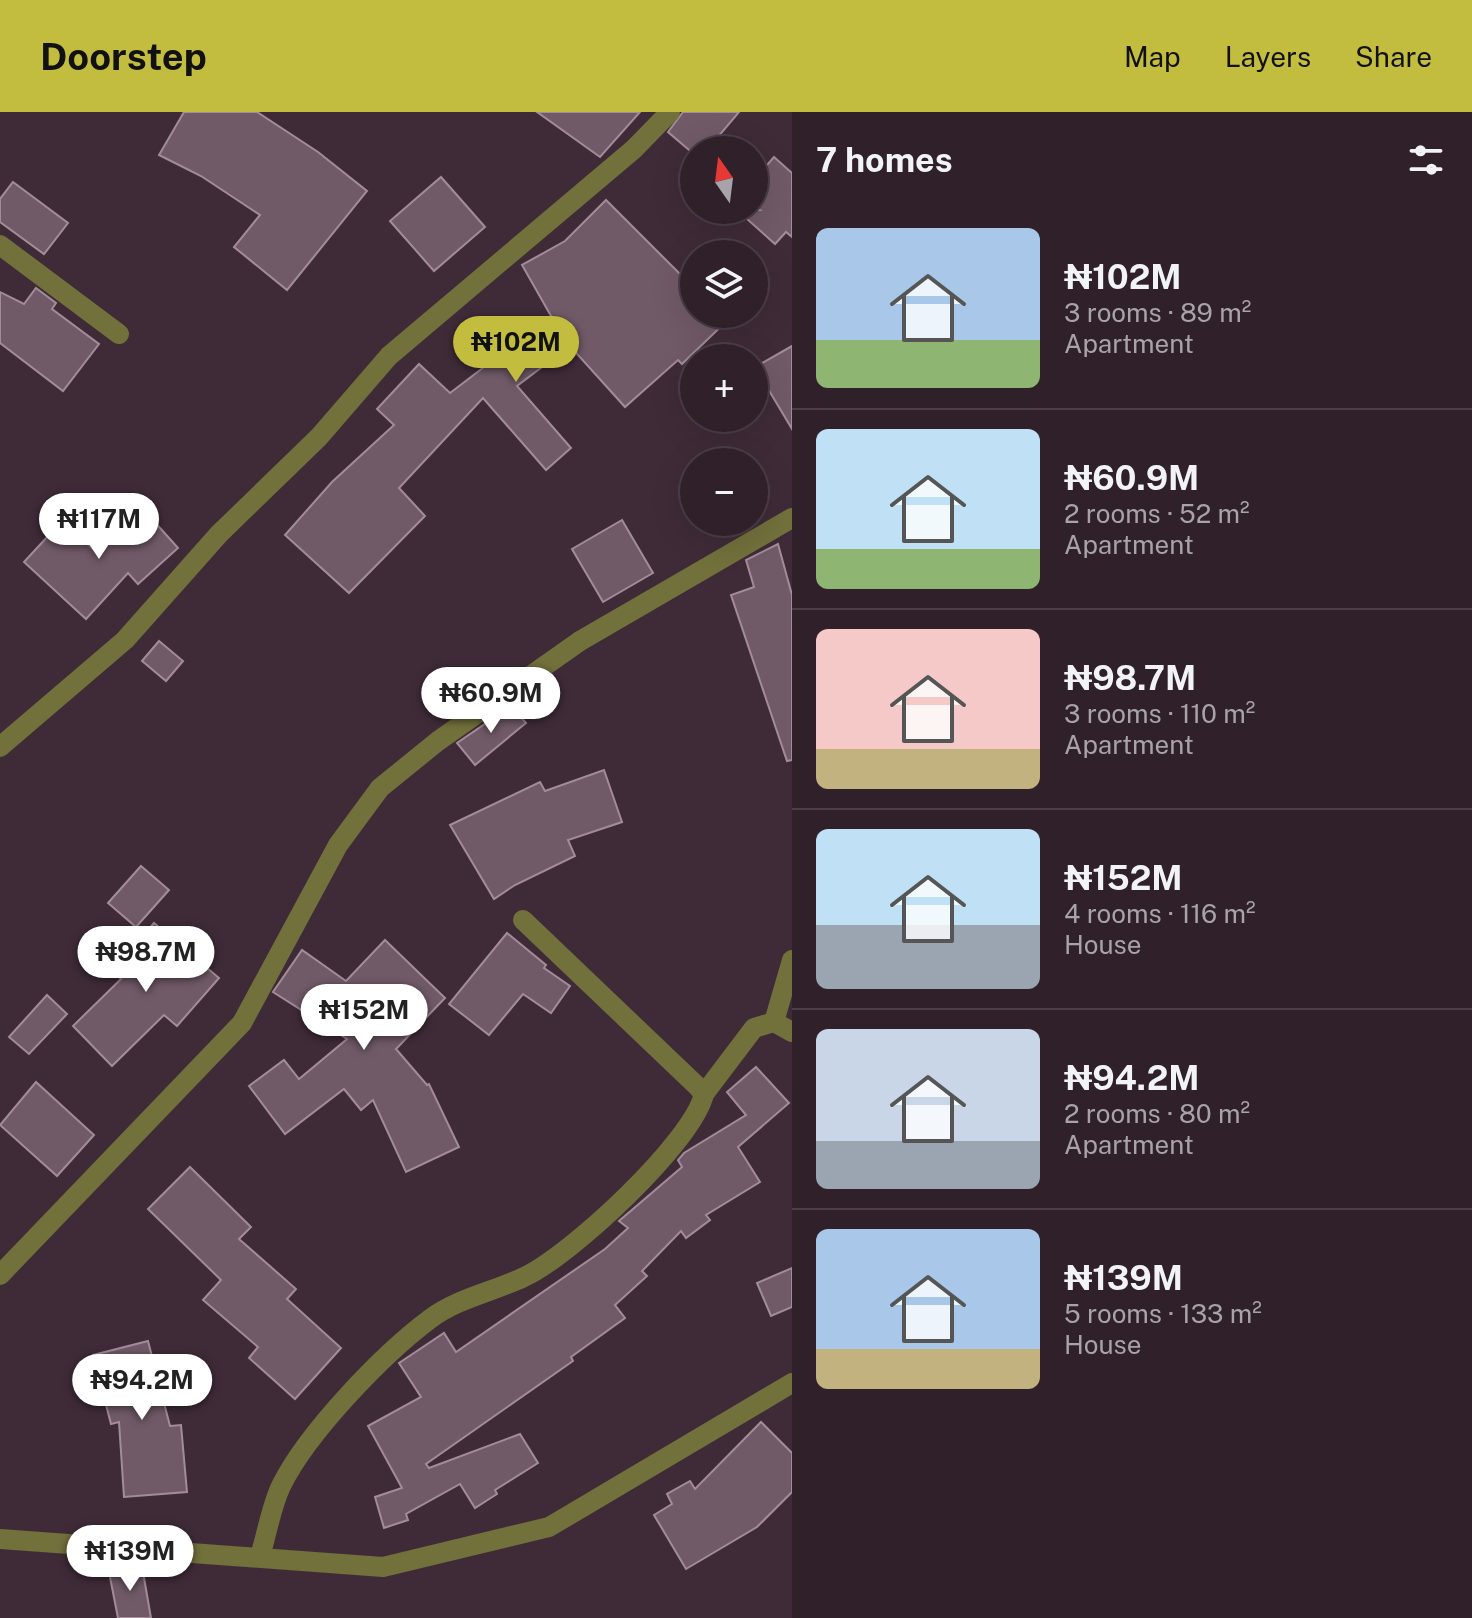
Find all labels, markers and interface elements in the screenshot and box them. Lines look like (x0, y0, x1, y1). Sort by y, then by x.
text: Doorstep (40, 34, 207, 79)
text: Map (1124, 40, 1181, 73)
text: Layers (1225, 40, 1311, 73)
text: Share (1355, 40, 1432, 73)
north arrow (680, 136, 768, 224)
map controls (680, 136, 768, 536)
icon: filters (1404, 138, 1448, 182)
text: 7 homes (816, 140, 953, 180)
button: layers (680, 240, 768, 328)
text: ₦102M (1064, 257, 1182, 297)
icon: home (880, 260, 976, 356)
text: 3 rooms · 89 m² (1064, 297, 1251, 328)
pin: ₦102M (460, 316, 572, 384)
text: ₦102M (471, 326, 561, 357)
text: Apartment (1064, 328, 1194, 359)
button: + (680, 344, 768, 432)
button: − (680, 448, 768, 536)
text: ₦60.9M (1064, 458, 1199, 498)
icon: home (880, 461, 976, 557)
pin: ₦117M (43, 493, 155, 561)
text: 2 rooms · 52 m² (1064, 498, 1250, 529)
text: ₦117M (57, 503, 141, 534)
text: Apartment (1064, 529, 1194, 560)
text: ₦98.7M (1064, 658, 1196, 698)
icon: home (880, 661, 976, 757)
pin: ₦60.9M (426, 667, 556, 735)
text: ₦60.9M (439, 677, 543, 708)
text: 3 rooms · 110 m² (1064, 698, 1255, 729)
text: Apartment (1064, 729, 1194, 760)
text: ₦152M (1064, 858, 1183, 898)
icon: home (880, 861, 976, 957)
text: 4 rooms · 116 m² (1064, 898, 1256, 929)
pin: ₦98.7M (81, 926, 211, 994)
text: House (1064, 929, 1141, 960)
text: ₦98.7M (95, 936, 197, 967)
pin: ₦152M (308, 984, 420, 1052)
text: ₦152M (319, 994, 409, 1025)
text: ₦94.2M (1064, 1058, 1199, 1098)
icon: home (880, 1061, 976, 1157)
text: 2 rooms · 80 m² (1064, 1098, 1250, 1129)
text: Apartment (1064, 1129, 1194, 1160)
text: ₦139M (1064, 1258, 1183, 1298)
icon: home (880, 1261, 976, 1357)
text: 5 rooms · 133 m² (1064, 1298, 1262, 1329)
text: House (1064, 1329, 1141, 1360)
pin: ₦94.2M (77, 1354, 207, 1422)
text: ₦94.2M (90, 1364, 194, 1395)
pin: ₦139M (74, 1525, 186, 1593)
text: ₦139M (85, 1535, 175, 1566)

